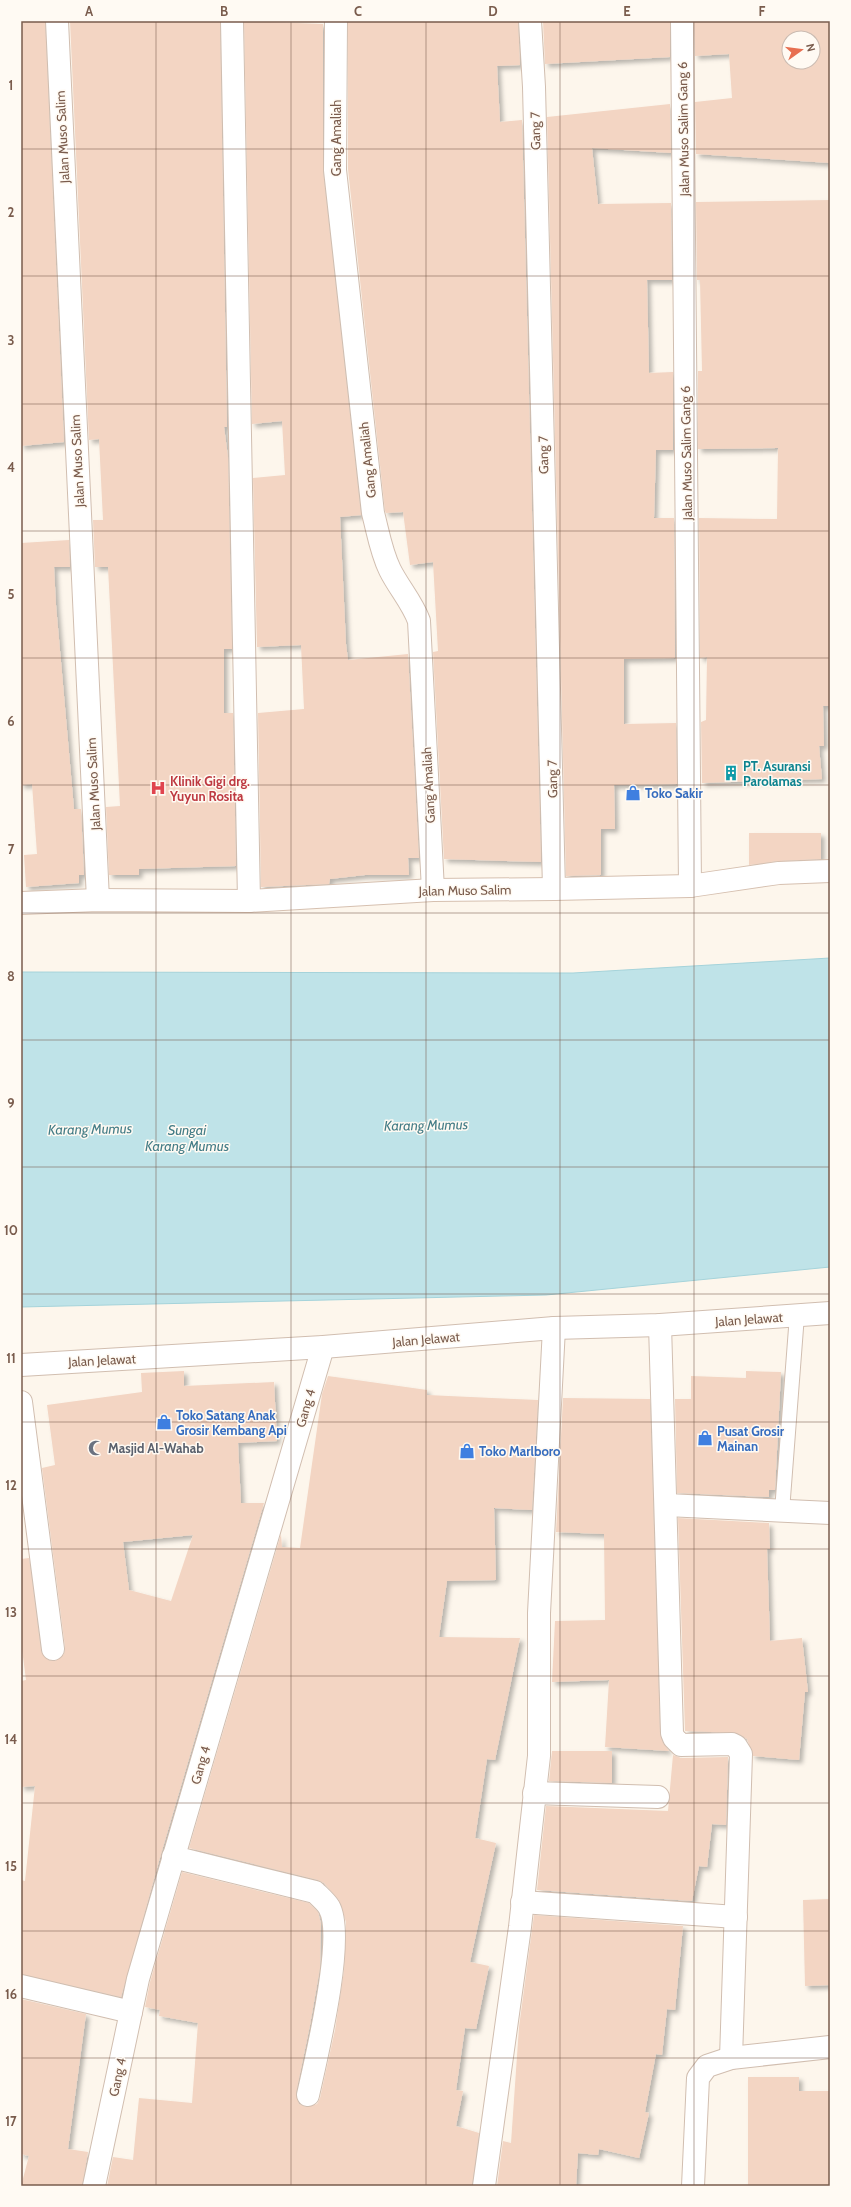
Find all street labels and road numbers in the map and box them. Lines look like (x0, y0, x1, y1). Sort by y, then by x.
street label: Jalan Muso Salim Gang 6 (674, 62, 692, 197)
street label: Jalan Muso Salim (52, 90, 72, 185)
street label: Gang Amaliah (328, 100, 344, 176)
street label: Gang 7 (527, 111, 543, 150)
street label: Jalan Muso Salim Gang 6 (677, 386, 695, 521)
street label: Jalan Muso Salim (67, 414, 87, 509)
street label: Gang Amaliah (355, 421, 379, 499)
street label: Gang 7 (535, 435, 551, 474)
street label: Jalan Muso Salim (83, 737, 103, 832)
street label: Gang Amaliah (418, 746, 438, 824)
street label: Gang 7 (544, 759, 560, 798)
street label: Jalan Muso Salim (418, 881, 511, 899)
street label: Jalan Jelawat (714, 1309, 784, 1329)
street label: Jalan Jelawat (391, 1328, 461, 1350)
street label: Jalan Jelawat (67, 1350, 137, 1370)
street label: Gang 4 (292, 1387, 318, 1429)
street label: Gang 4 (187, 1744, 213, 1786)
street label: Gang 4 (105, 2056, 129, 2098)

